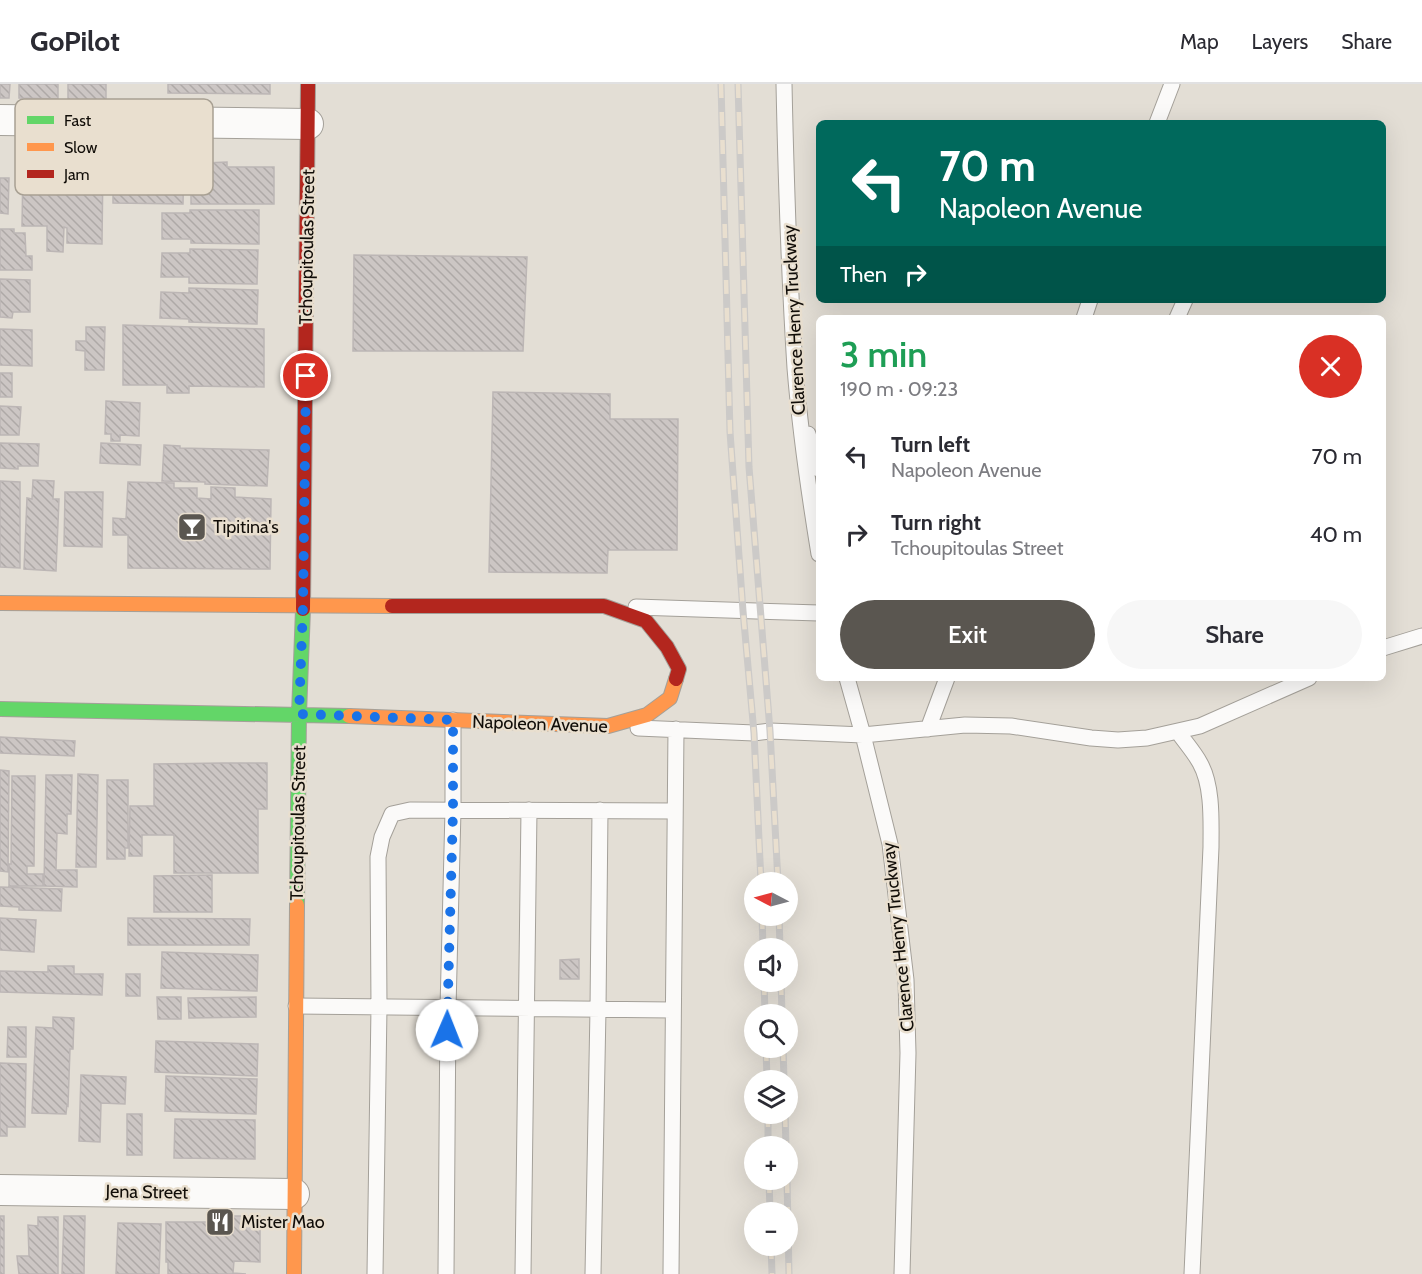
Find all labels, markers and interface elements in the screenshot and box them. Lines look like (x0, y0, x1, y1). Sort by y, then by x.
text: GoPilot (30, 24, 120, 58)
text: Map (1180, 29, 1219, 54)
text: Layers (1252, 29, 1308, 54)
text: Share (1341, 29, 1392, 54)
legend (15, 99, 213, 195)
text: Fast (64, 111, 92, 130)
text: Slow (64, 138, 98, 157)
text: 70 m (939, 140, 1036, 192)
icon: left (840, 144, 918, 222)
text: Jam (63, 165, 90, 184)
street label: Tchoupitoulas Street (295, 169, 319, 325)
text: Napoleon Avenue (939, 192, 1142, 225)
street label: Clarence Henry Truckway (778, 224, 810, 416)
icon: right (899, 258, 932, 291)
text: Then (840, 261, 887, 288)
text: 3 min (840, 332, 927, 376)
button: close (1299, 335, 1362, 398)
pin (280, 350, 331, 401)
icon: arrive (289, 359, 322, 392)
text: 190 m · 09:23 (840, 377, 958, 401)
text: Turn left (891, 431, 970, 458)
icon: left (840, 440, 873, 473)
text: 70 m (1312, 443, 1362, 470)
text: Napoleon Avenue (891, 458, 1042, 482)
text: Turn right (891, 509, 981, 536)
bar icon: Tipitina's (176, 511, 208, 543)
place label: Tipitina's (213, 516, 279, 538)
icon: right (840, 518, 873, 551)
text: 40 m (1310, 521, 1362, 548)
text: Tchoupitoulas Street (891, 536, 1064, 560)
button: Exit (840, 600, 1095, 669)
button: Share (1107, 600, 1362, 669)
street label: Napoleon Avenue (472, 711, 608, 737)
street label: Tchoupitoulas Street (286, 745, 310, 901)
street label: Clarence Henry Truckway (877, 841, 919, 1033)
north arrow (744, 872, 798, 926)
map controls (744, 872, 798, 1256)
button: sound (744, 938, 798, 992)
position arrow (415, 998, 479, 1062)
button: search (744, 1004, 798, 1058)
button: layers (744, 1070, 798, 1124)
button: + (744, 1136, 798, 1190)
street label: Jena Street (105, 1180, 188, 1204)
button: − (744, 1202, 798, 1256)
restaurant icon: Mister Mao (204, 1206, 236, 1238)
place label: Mister Mao (241, 1211, 325, 1233)

